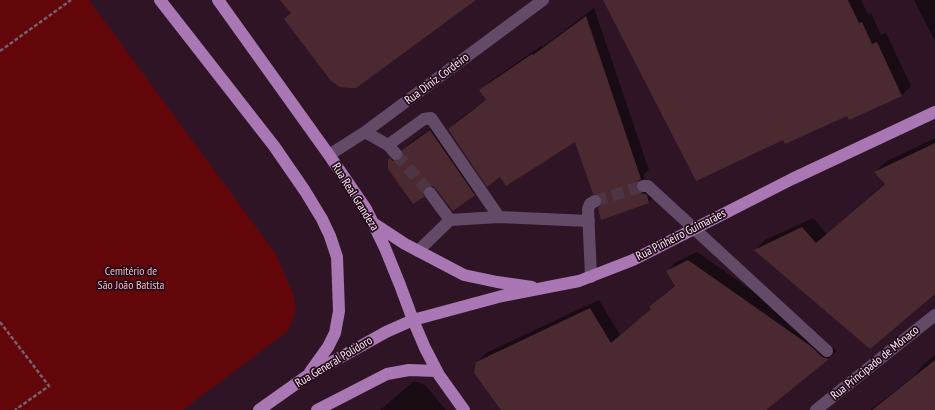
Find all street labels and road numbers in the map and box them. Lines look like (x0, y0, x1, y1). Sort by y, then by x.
street label: Rua Diniz Cordeiro (402, 50, 472, 108)
street label: Rua Real Grandeza (328, 160, 382, 234)
street label: Rua Pinheiro Guimarães (634, 206, 728, 264)
street label: Rua Principado de Mônaco (828, 323, 922, 403)
street label: Rua General Polidoro (293, 333, 375, 391)

